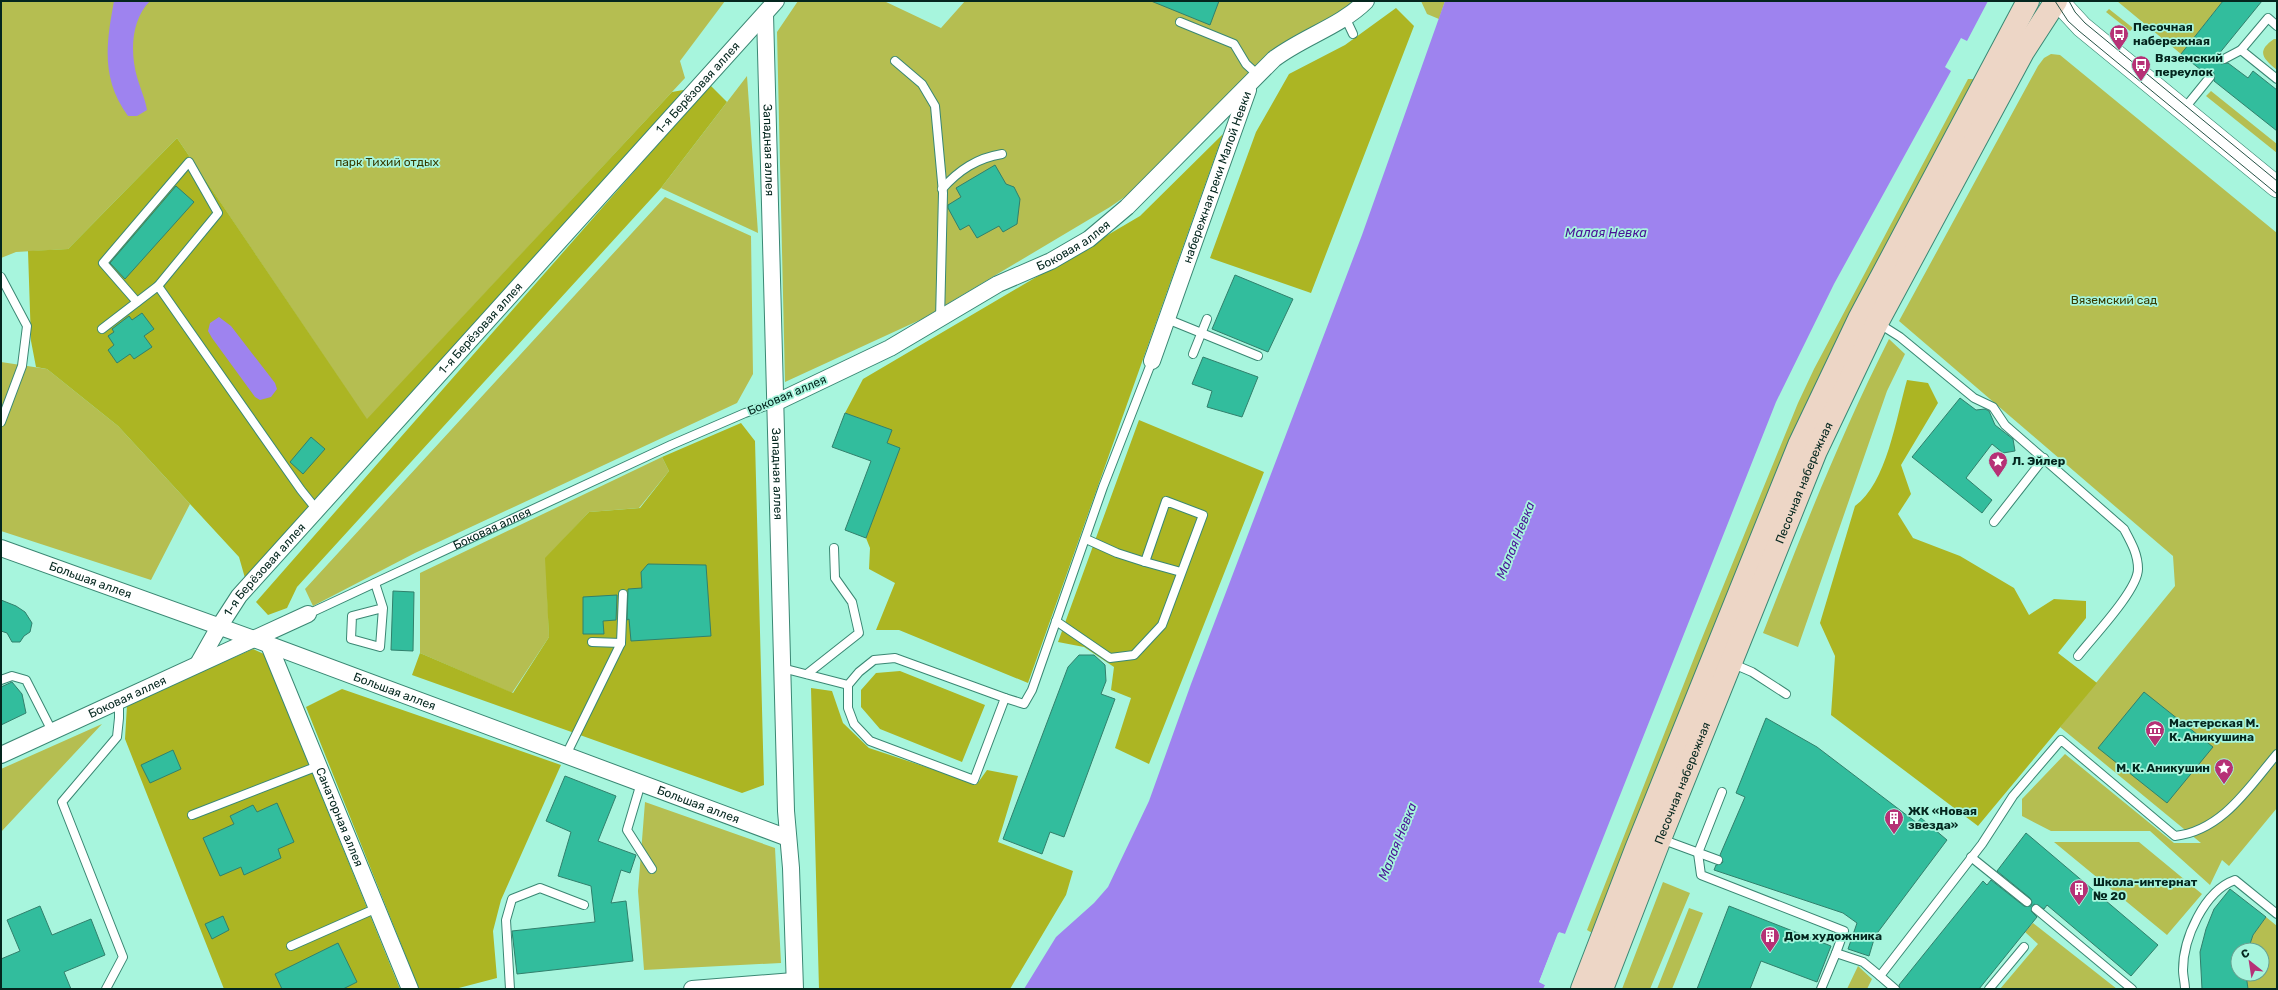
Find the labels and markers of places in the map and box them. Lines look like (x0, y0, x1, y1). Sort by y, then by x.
place label: Песочная набережная (2133, 20, 2210, 48)
bus stop icon: Песочная набережная (2108, 23, 2130, 51)
place label: Вяземский переулок (2155, 51, 2223, 79)
bus stop icon: Вяземский переулок (2130, 54, 2152, 82)
place icon: Л. Эйлер (1987, 450, 2009, 478)
place label: Л. Эйлер (2012, 454, 2066, 468)
place label: Мастерская М. К. Аникушина (2169, 716, 2259, 744)
museum icon: Мастерская М. К. Аникушина (2144, 719, 2166, 747)
place icon: М. К. Аникушин (2213, 757, 2235, 785)
place label: М. К. Аникушин (2116, 761, 2210, 775)
place label: ЖК «Новая звезда» (1908, 804, 1977, 832)
building icon: ЖК «Новая звезда» (1883, 807, 1905, 835)
place label: Школа-интернат № 20 (2093, 875, 2198, 903)
building icon: Школа-интернат № 20 (2068, 878, 2090, 906)
building icon: Дом художника (1759, 925, 1781, 953)
place label: Дом художника (1784, 929, 1882, 943)

